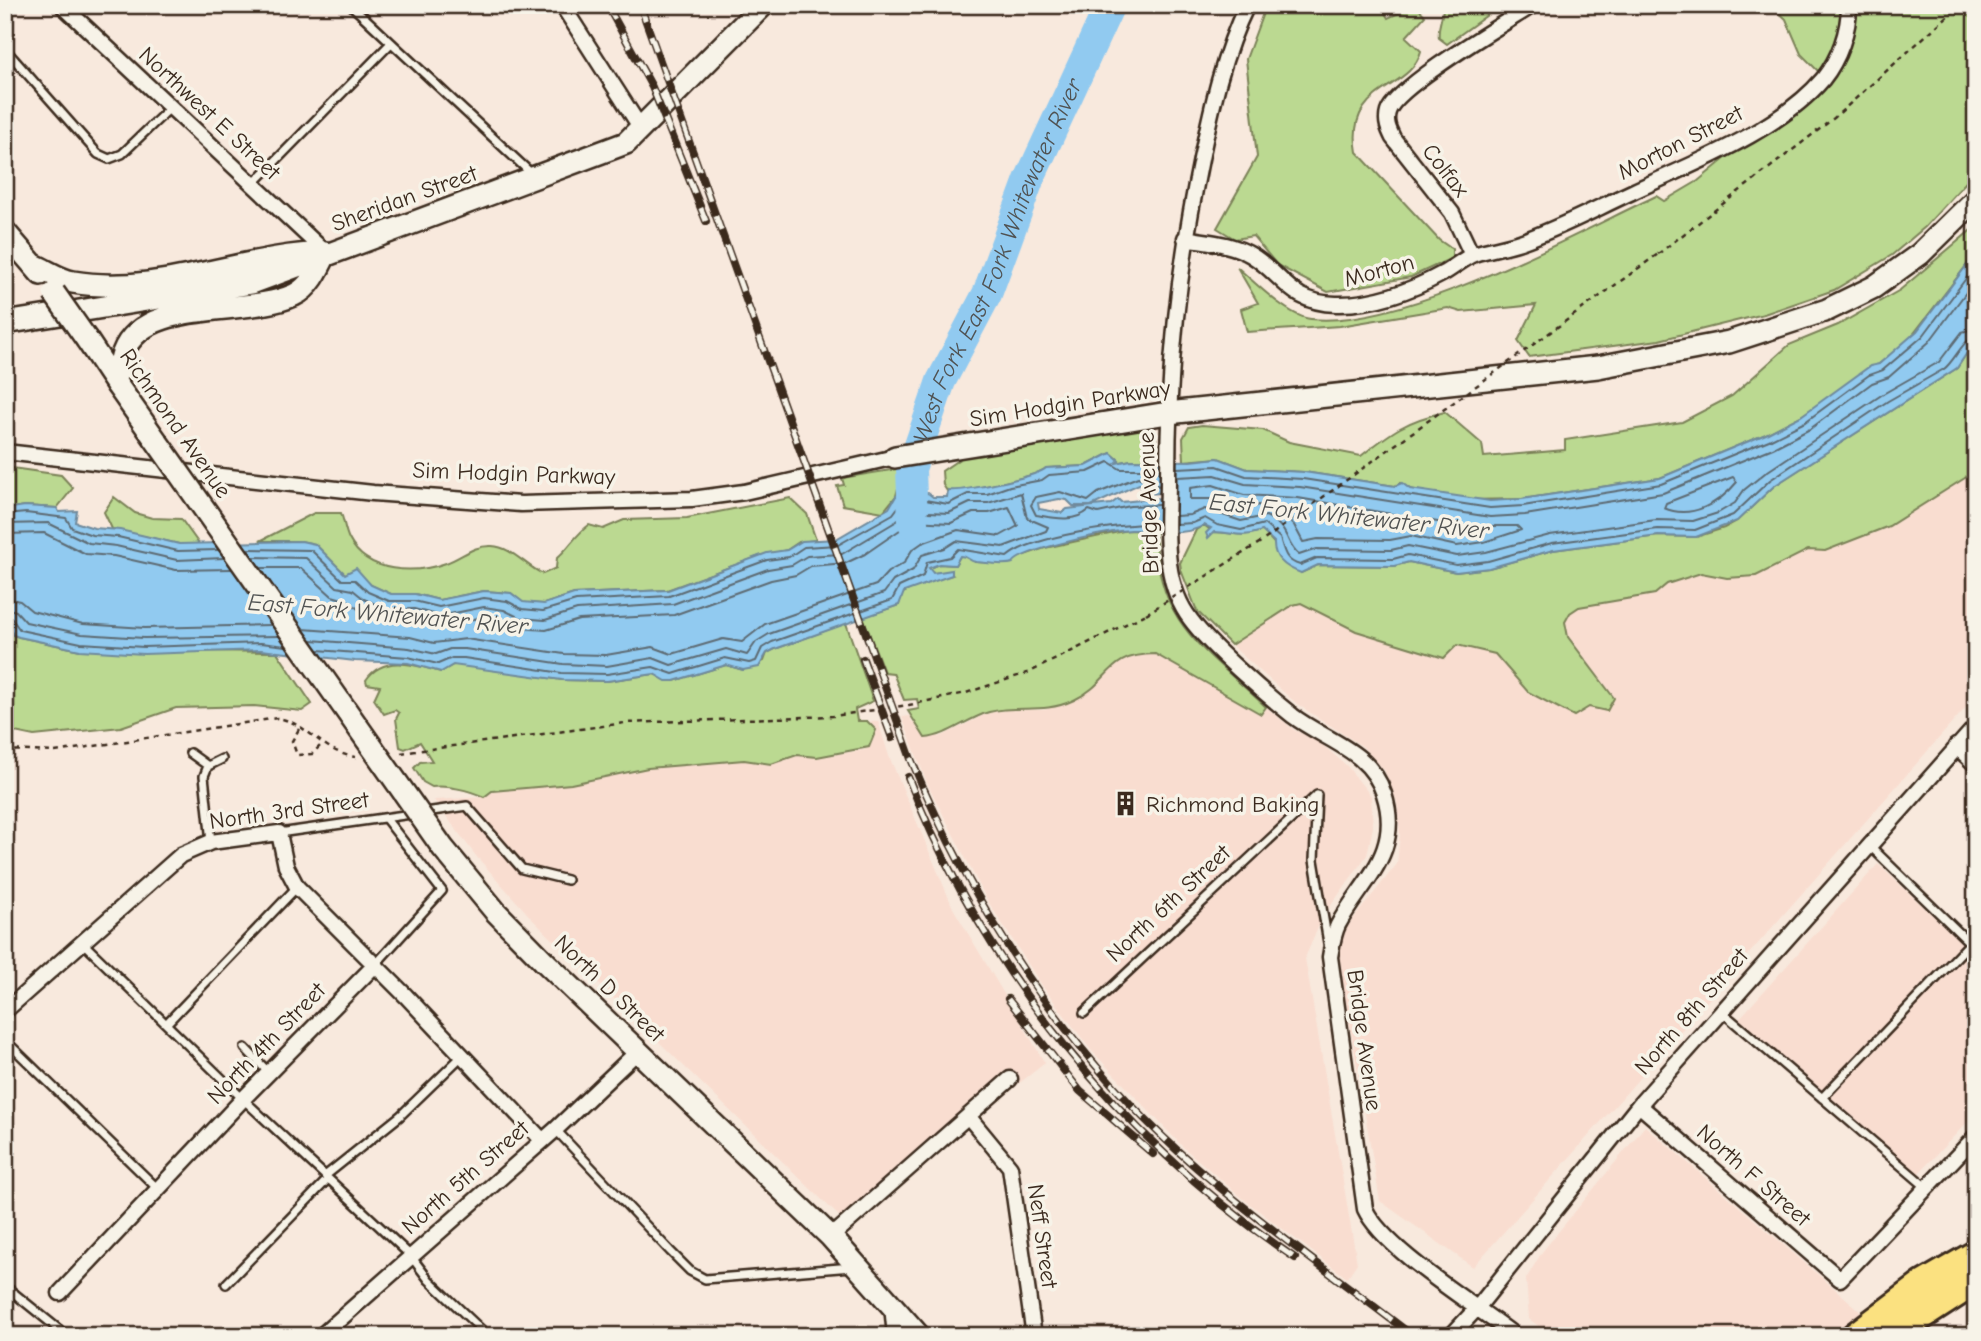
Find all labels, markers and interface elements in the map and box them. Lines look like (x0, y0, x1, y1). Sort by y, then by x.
street label: Northwest E Street (133, 41, 287, 187)
water label: West Fork East Fork Whitewater River (907, 73, 1089, 446)
street label: Morton Street (1613, 99, 1748, 185)
street label: Colfax (1416, 138, 1475, 202)
street label: Sheridan Street (328, 159, 482, 237)
street label: Morton (1341, 248, 1417, 293)
street label: Richmond Avenue (114, 343, 237, 503)
street label: Sim Hodgin Parkway (968, 374, 1173, 433)
street label: Bridge Avenue (1133, 431, 1164, 575)
street label: Sim Hodgin Parkway (412, 456, 617, 491)
water label: East Fork Whitewater River (1208, 487, 1492, 545)
water label: East Fork Whitewater River (247, 588, 531, 640)
street label: North 3rd Street (208, 786, 372, 835)
building icon: Richmond Baking (1112, 790, 1140, 818)
place label: Richmond Baking (1146, 791, 1320, 818)
street label: North 6th Street (1101, 838, 1237, 968)
street label: North D Street (549, 929, 671, 1049)
street label: North 8th Street (1629, 941, 1755, 1080)
street label: Bridge Avenue (1341, 968, 1388, 1112)
street label: North 4th Street (202, 976, 332, 1110)
street label: North 5th Street (396, 1114, 536, 1240)
street label: North F Street (1691, 1119, 1817, 1233)
street label: Neff Street (1022, 1182, 1063, 1291)

